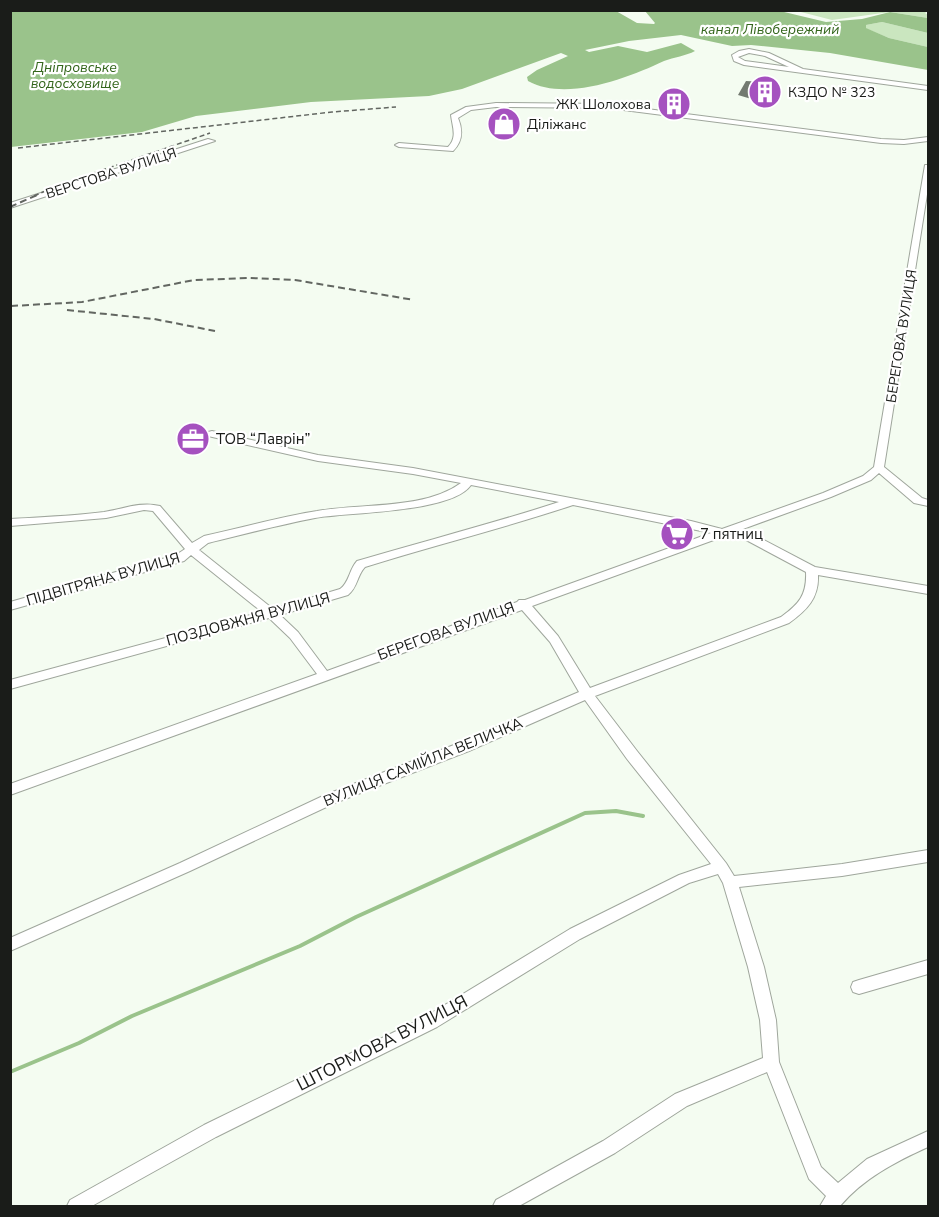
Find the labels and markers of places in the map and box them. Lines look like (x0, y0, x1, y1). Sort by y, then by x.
building icon: КЗДО № 323 (747, 74, 783, 110)
place label: КЗДО № 323 (788, 83, 875, 102)
building icon: ЖК Шолохова (656, 86, 692, 122)
place label: ЖК Шолохова (556, 95, 651, 114)
shop icon: Діліжанс (486, 106, 522, 142)
place label: Діліжанс (527, 115, 586, 134)
office icon: ТОВ “Лаврін” (175, 421, 211, 457)
place label: ТОВ “Лаврін” (216, 429, 310, 449)
supermarket icon: 7 пятниц (659, 516, 695, 552)
place label: 7 пятниц (700, 524, 763, 544)

